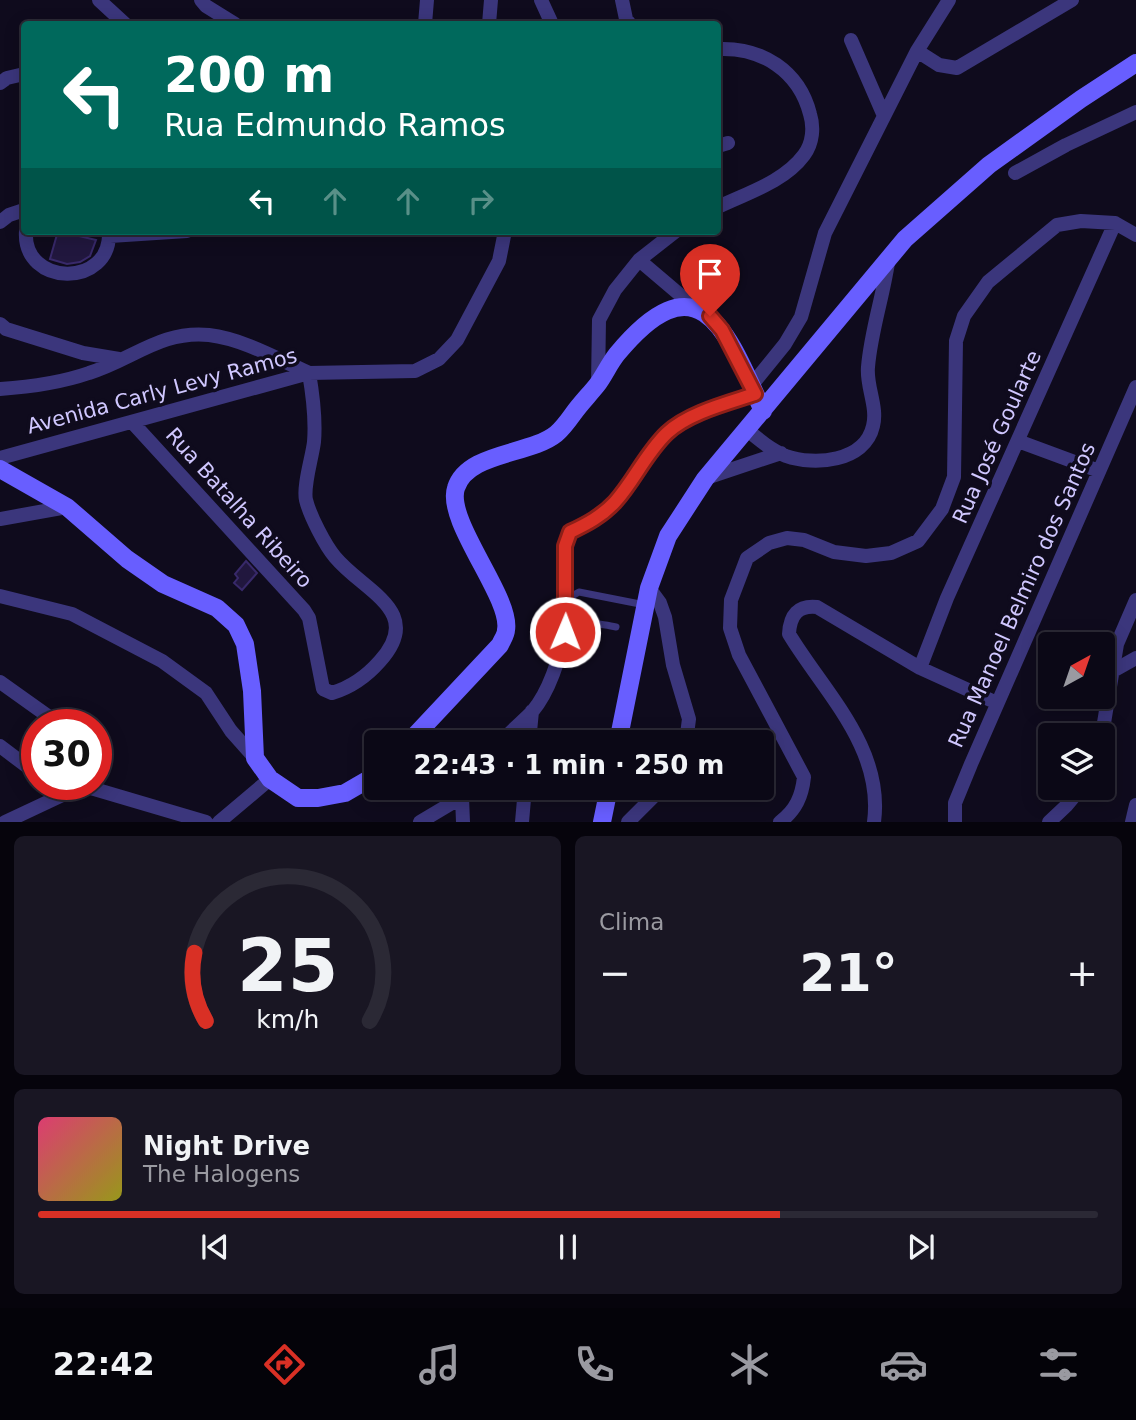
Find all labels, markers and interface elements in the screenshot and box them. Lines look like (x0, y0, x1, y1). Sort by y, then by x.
text: 200 m (164, 47, 334, 104)
icon: left (49, 49, 140, 140)
text: Rua Edmundo Ramos (164, 106, 506, 144)
icon: left (243, 182, 281, 220)
icon: ahead (316, 182, 354, 220)
icon: ahead (389, 182, 427, 220)
icon: right (462, 182, 500, 220)
pin (680, 244, 740, 316)
icon: arrive (691, 255, 729, 293)
street label: Avenida Carly Levy Ramos (24, 343, 300, 439)
street label: Rua José Goularte (948, 347, 1046, 527)
street label: Rua Batalha Ribeiro (161, 423, 317, 593)
street label: Rua Manoel Belmiro dos Santos (944, 439, 1100, 751)
position arrow (528, 595, 602, 669)
north arrow (1038, 632, 1115, 709)
map controls (1038, 632, 1115, 800)
speed limit sign: 30 (21, 709, 112, 800)
button: layers (1038, 723, 1115, 800)
text: 22:43 · 1 min · 250 m (414, 750, 724, 780)
text: Clima (599, 909, 664, 935)
text: 25 (237, 924, 338, 1009)
text: 21° (799, 943, 898, 1003)
text: − (599, 951, 631, 995)
text: + (1066, 951, 1098, 995)
text: km/h (256, 1005, 319, 1034)
text: Night Drive (143, 1131, 310, 1161)
text: The Halogens (143, 1161, 300, 1187)
icon: previous (196, 1228, 234, 1266)
icon: pause (549, 1228, 587, 1266)
icon: next (902, 1228, 940, 1266)
icon: directions (260, 1340, 309, 1389)
icon: music (415, 1340, 464, 1389)
icon: phone (570, 1340, 619, 1389)
icon: climate (725, 1340, 774, 1389)
icon: car (879, 1340, 928, 1389)
icon: filters (1034, 1340, 1083, 1389)
text: 22:42 (53, 1345, 155, 1383)

